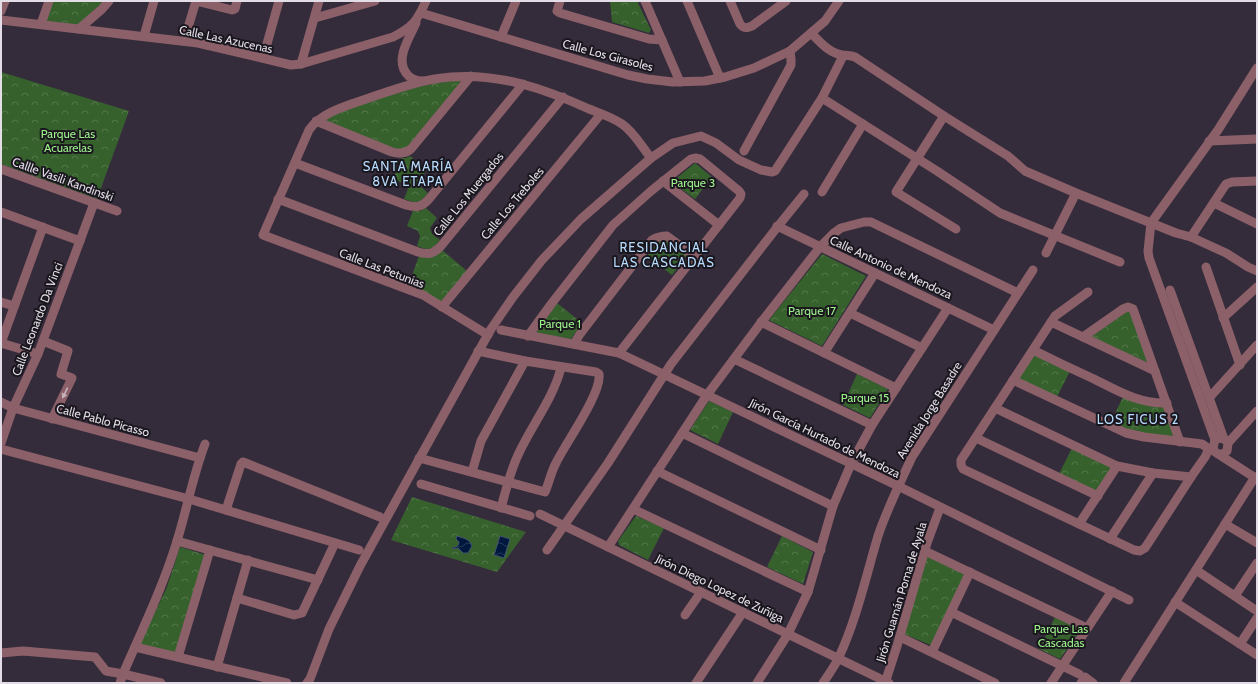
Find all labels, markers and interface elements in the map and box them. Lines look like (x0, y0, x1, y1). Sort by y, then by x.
street label: Calle Las Azucenas (178, 22, 274, 56)
street label: Calle Los Girasoles (561, 36, 655, 74)
park label: Parque Las Acuarelas (41, 126, 95, 155)
street label: Calle Los Muergados (430, 149, 506, 239)
street label: Callle Vasili Kandinski (10, 154, 116, 204)
district label: SANTA MARÍA 8VA ETAPA (363, 157, 453, 189)
street label: Calle Los Treboles (477, 164, 547, 242)
park label: Parque 3 (671, 175, 715, 190)
street label: Calle Antonio de Mendoza (827, 232, 955, 302)
district label: RESIDANCIAL LAS CASCADAS (613, 239, 715, 270)
street label: Calle Las Petunias (337, 245, 427, 291)
street label: Calle Leonardo Da Vinci (8, 260, 66, 378)
park label: Parque 17 (788, 303, 836, 318)
park label: Parque 1 (539, 316, 581, 331)
street label: Avenida Jorge Basadre (893, 359, 965, 461)
one-way arrow (62, 388, 68, 399)
park label: Parque 15 (841, 390, 889, 405)
street label: Jirón García Hurtado de Mendoza (746, 394, 903, 481)
street label: Calle Pablo Picasso (55, 400, 152, 440)
district label: LOS FICUS 2 (1097, 411, 1179, 427)
street label: Jirón Guamán Poma de Ayala (872, 520, 930, 665)
street label: Jirón Diego Lopez de Zuñiga (653, 550, 787, 626)
park label: Parque Las Cascadas (1034, 621, 1088, 650)

